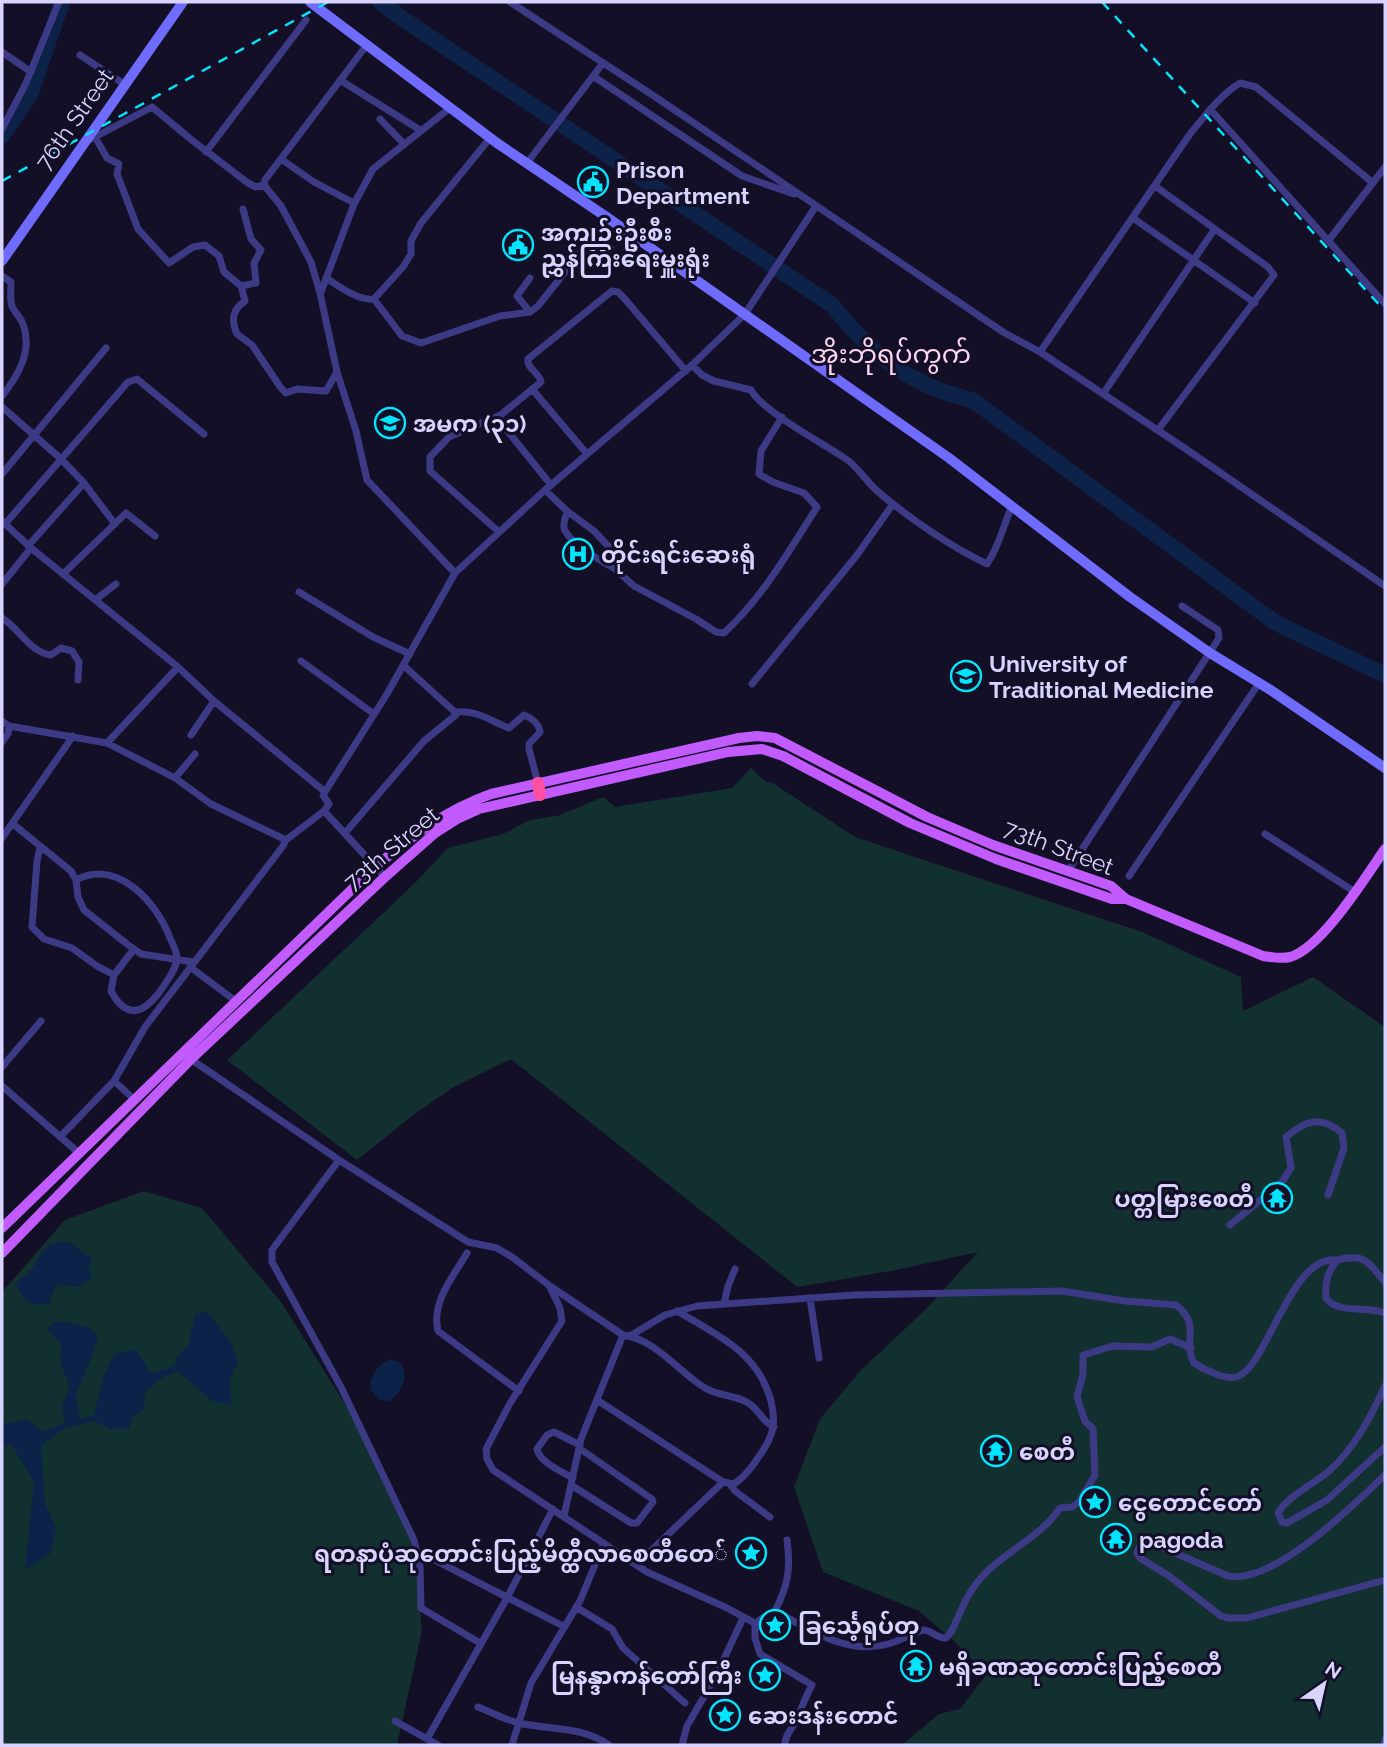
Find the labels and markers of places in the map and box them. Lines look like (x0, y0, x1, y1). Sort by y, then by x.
place label: Prison Department (616, 156, 750, 209)
public building icon: Prison Department (576, 165, 610, 199)
place label: အကျဉ်းဦးစီး ညွှန်ကြးရေးမှူးရုံး (541, 217, 710, 278)
public building icon: အကျဉ်းဦးစီး ညွှန်ကြးရေးမှူးရုံး (501, 228, 535, 262)
school or university icon: အမက (၃၁) (373, 406, 407, 440)
place label: အမက (၃၁) (413, 410, 526, 443)
hospital icon: တိုင်းရင်းဆေးရုံ (561, 537, 595, 571)
place label: တိုင်းရင်းဆေးရုံ (601, 539, 756, 574)
place label: University of Traditional Medicine (989, 650, 1214, 703)
school or university icon: University of Traditional Medicine (949, 659, 983, 693)
temple icon: ပတ္တမြားစေတီ (1260, 1181, 1294, 1215)
place label: ပတ္တမြားစေတီ (1115, 1183, 1254, 1218)
temple icon: စေတီ (979, 1434, 1013, 1468)
place label: စေတီ (1019, 1436, 1075, 1465)
place icon: ငွေတောင်တော် (1078, 1485, 1112, 1519)
place label: ငွေတောင်တော် (1118, 1487, 1262, 1521)
temple icon: pagoda (1099, 1522, 1133, 1556)
place label: pagoda (1139, 1526, 1223, 1553)
place icon: ရတနာပုံဆုတောင်းပြည့်မိတ္ထီလာစေတီတေ် (734, 1536, 768, 1570)
place label: ရတနာပုံဆုတောင်းပြည့်မိတ္ထီလာစေတီတေ် (314, 1538, 728, 1573)
place icon: ခြင်္သေ့ရုပ်တု (758, 1608, 792, 1642)
place label: ခြင်္သေ့ရုပ်တု (798, 1610, 919, 1645)
temple icon: မရှိခဏဆုတောင်းပြည့်စေတီ (899, 1649, 933, 1683)
place label: မရှိခဏဆုတောင်းပြည့်စေတီ (939, 1651, 1222, 1686)
place icon: မြနန္ဒာကန်တော်ကြီး (748, 1658, 782, 1692)
place label: မြနန္ဒာကန်တော်ကြီး (551, 1660, 742, 1695)
place icon: ဆေးဒန်းတောင် (708, 1698, 742, 1732)
place label: ဆေးဒန်းတောင် (748, 1700, 899, 1735)

